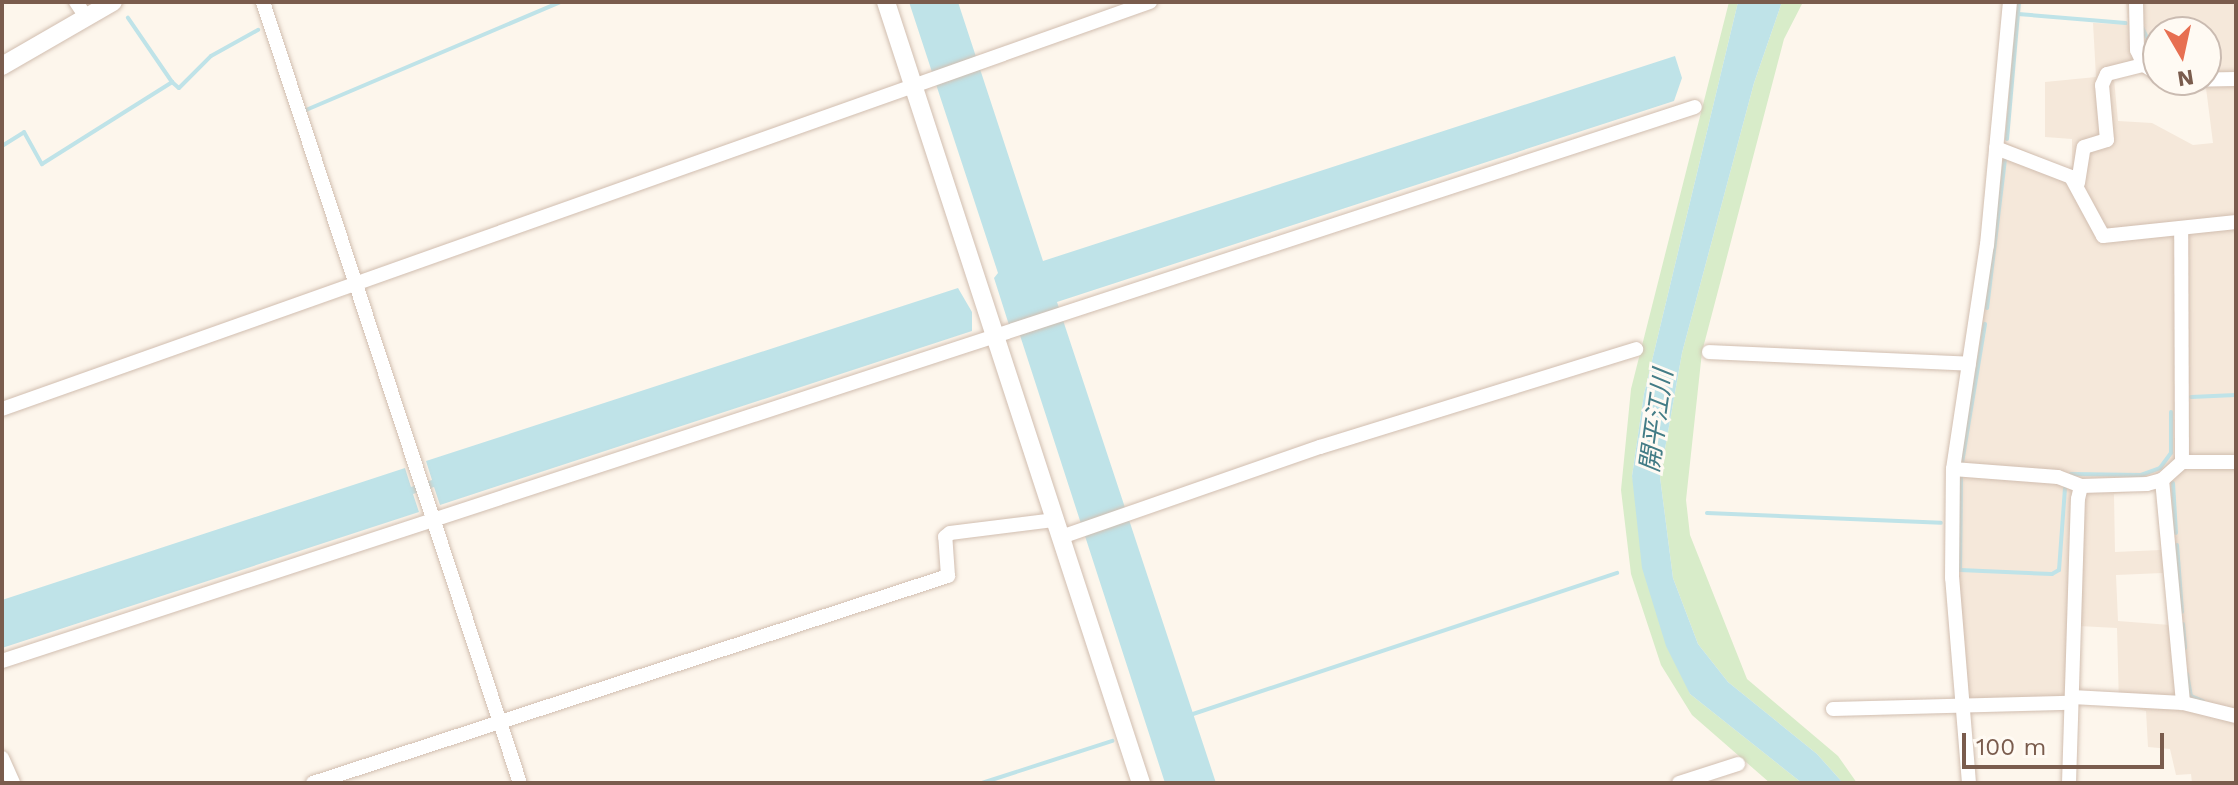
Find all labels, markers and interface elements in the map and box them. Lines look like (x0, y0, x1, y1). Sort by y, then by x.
north arrow (2142, 16, 2222, 96)
text: N (2176, 65, 2196, 92)
water label: 開平江川 (1634, 367, 1680, 475)
scale bar (1966, 717, 2168, 767)
text: 100 m (1976, 733, 2046, 761)

